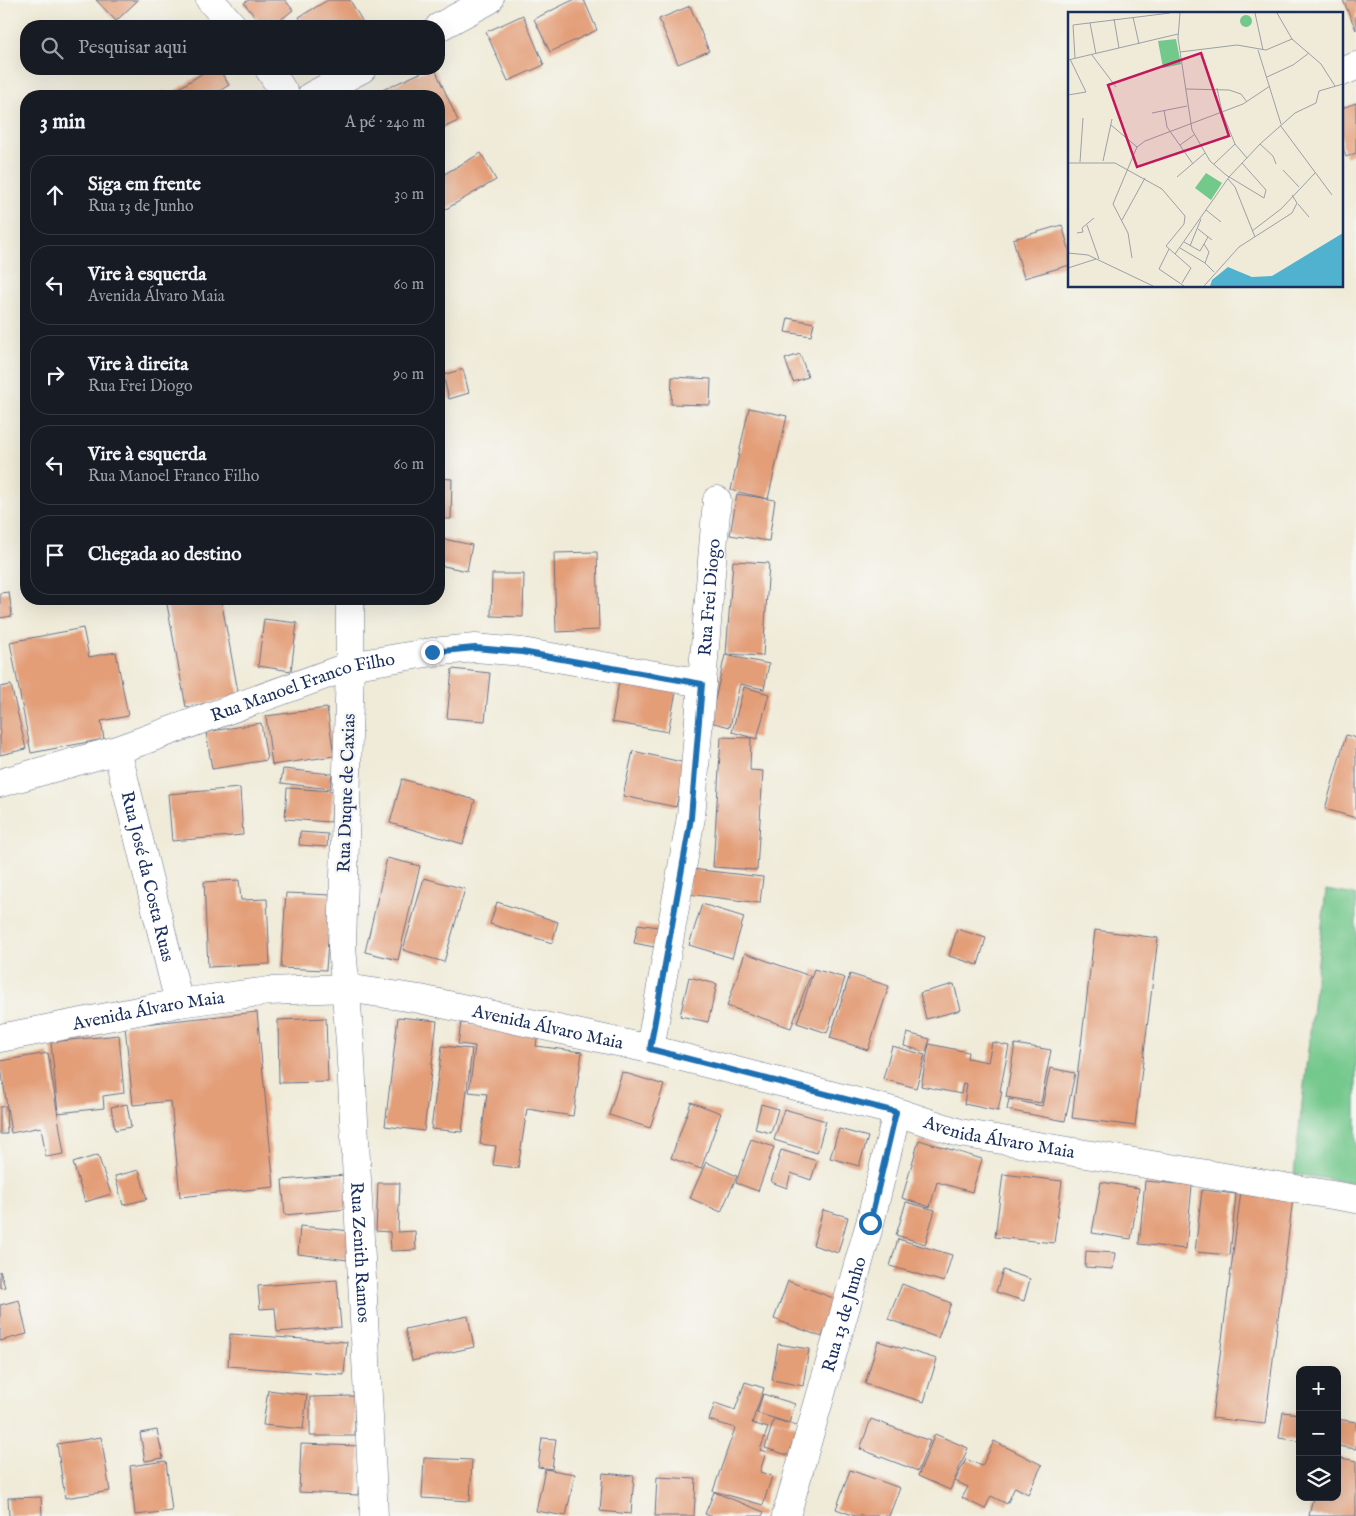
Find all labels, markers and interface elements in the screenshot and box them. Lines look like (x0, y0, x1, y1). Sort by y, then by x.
inset map (1068, 12, 1344, 288)
search box (20, 20, 445, 75)
icon: search (38, 34, 66, 62)
text: Pesquisar aqui (78, 36, 187, 60)
text: 3 min (40, 109, 85, 136)
text: A pé · 240 m (345, 113, 425, 133)
text: Siga em frente (88, 173, 201, 197)
icon: ahead (41, 181, 69, 209)
text: 30 m (394, 185, 424, 205)
text: Rua 13 de Junho (88, 197, 194, 217)
text: Vire à esquerda (88, 263, 206, 287)
icon: left (41, 271, 69, 299)
text: 60 m (394, 275, 424, 295)
text: Avenida Álvaro Maia (88, 287, 225, 307)
text: Vire à direita (88, 353, 188, 377)
icon: right (41, 361, 69, 389)
text: 90 m (393, 365, 424, 385)
text: Rua Frei Diogo (88, 377, 193, 397)
text: Vire à esquerda (88, 443, 206, 467)
icon: left (41, 451, 69, 479)
text: 60 m (394, 455, 424, 475)
text: Rua Manoel Franco Filho (88, 467, 259, 487)
street label: Rua Frei Diogo (694, 538, 727, 657)
icon: arrive (41, 541, 69, 569)
text: Chegada ao destino (88, 543, 241, 567)
route end (421, 641, 444, 664)
street label: Rua Manoel Franco Filho (208, 648, 397, 728)
street label: Rua Duque de Caxias (333, 713, 362, 873)
street label: Rua José da Costa Ruas (114, 789, 178, 964)
street label: Avenida Álvaro Maia (70, 987, 226, 1037)
street label: Avenida Álvaro Maia (469, 1000, 625, 1056)
street label: Avenida Álvaro Maia (919, 1111, 1076, 1165)
street label: Rua Zenith Ramos (344, 1181, 374, 1323)
route start (859, 1212, 882, 1235)
street label: Rua 13 de Junho (818, 1254, 873, 1375)
map controls (1296, 1366, 1341, 1501)
button: + (1296, 1366, 1341, 1411)
button: − (1296, 1411, 1341, 1456)
button: layers (1296, 1456, 1341, 1501)

